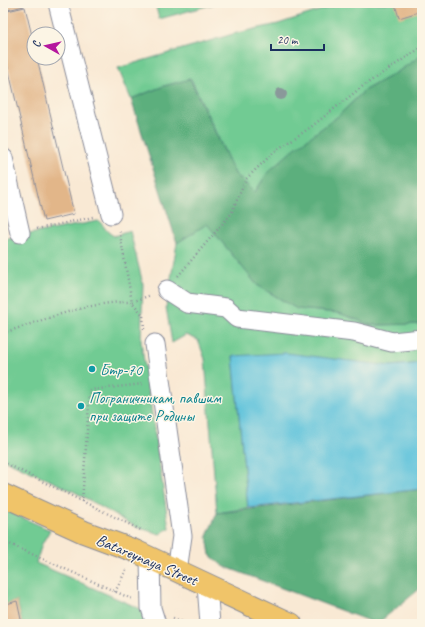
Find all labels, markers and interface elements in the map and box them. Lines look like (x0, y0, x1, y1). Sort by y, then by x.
north arrow (26, 26, 66, 66)
scale bar (271, 26, 324, 52)
text: 20 m (277, 32, 299, 48)
text: С (29, 39, 44, 48)
place label: Бтр-70 (100, 360, 144, 380)
marker: Бтр-70 (87, 364, 97, 374)
place label: Пограничникам, павшим при защите Родины (89, 388, 221, 426)
marker: Пограничникам, павшим при защите Родины (76, 401, 86, 411)
street label: Batareynaya Street (93, 530, 202, 591)

